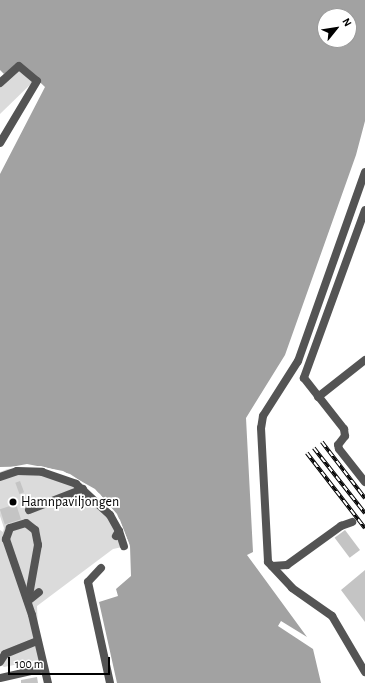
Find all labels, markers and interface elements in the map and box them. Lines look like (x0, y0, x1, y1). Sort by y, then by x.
north arrow (317, 8, 357, 48)
text: N (340, 16, 354, 28)
place label: Hamnpaviljongen (21, 494, 119, 510)
marker: Hamnpaviljongen (8, 497, 18, 507)
scale bar (10, 649, 112, 675)
text: 100 m (15, 658, 43, 670)

